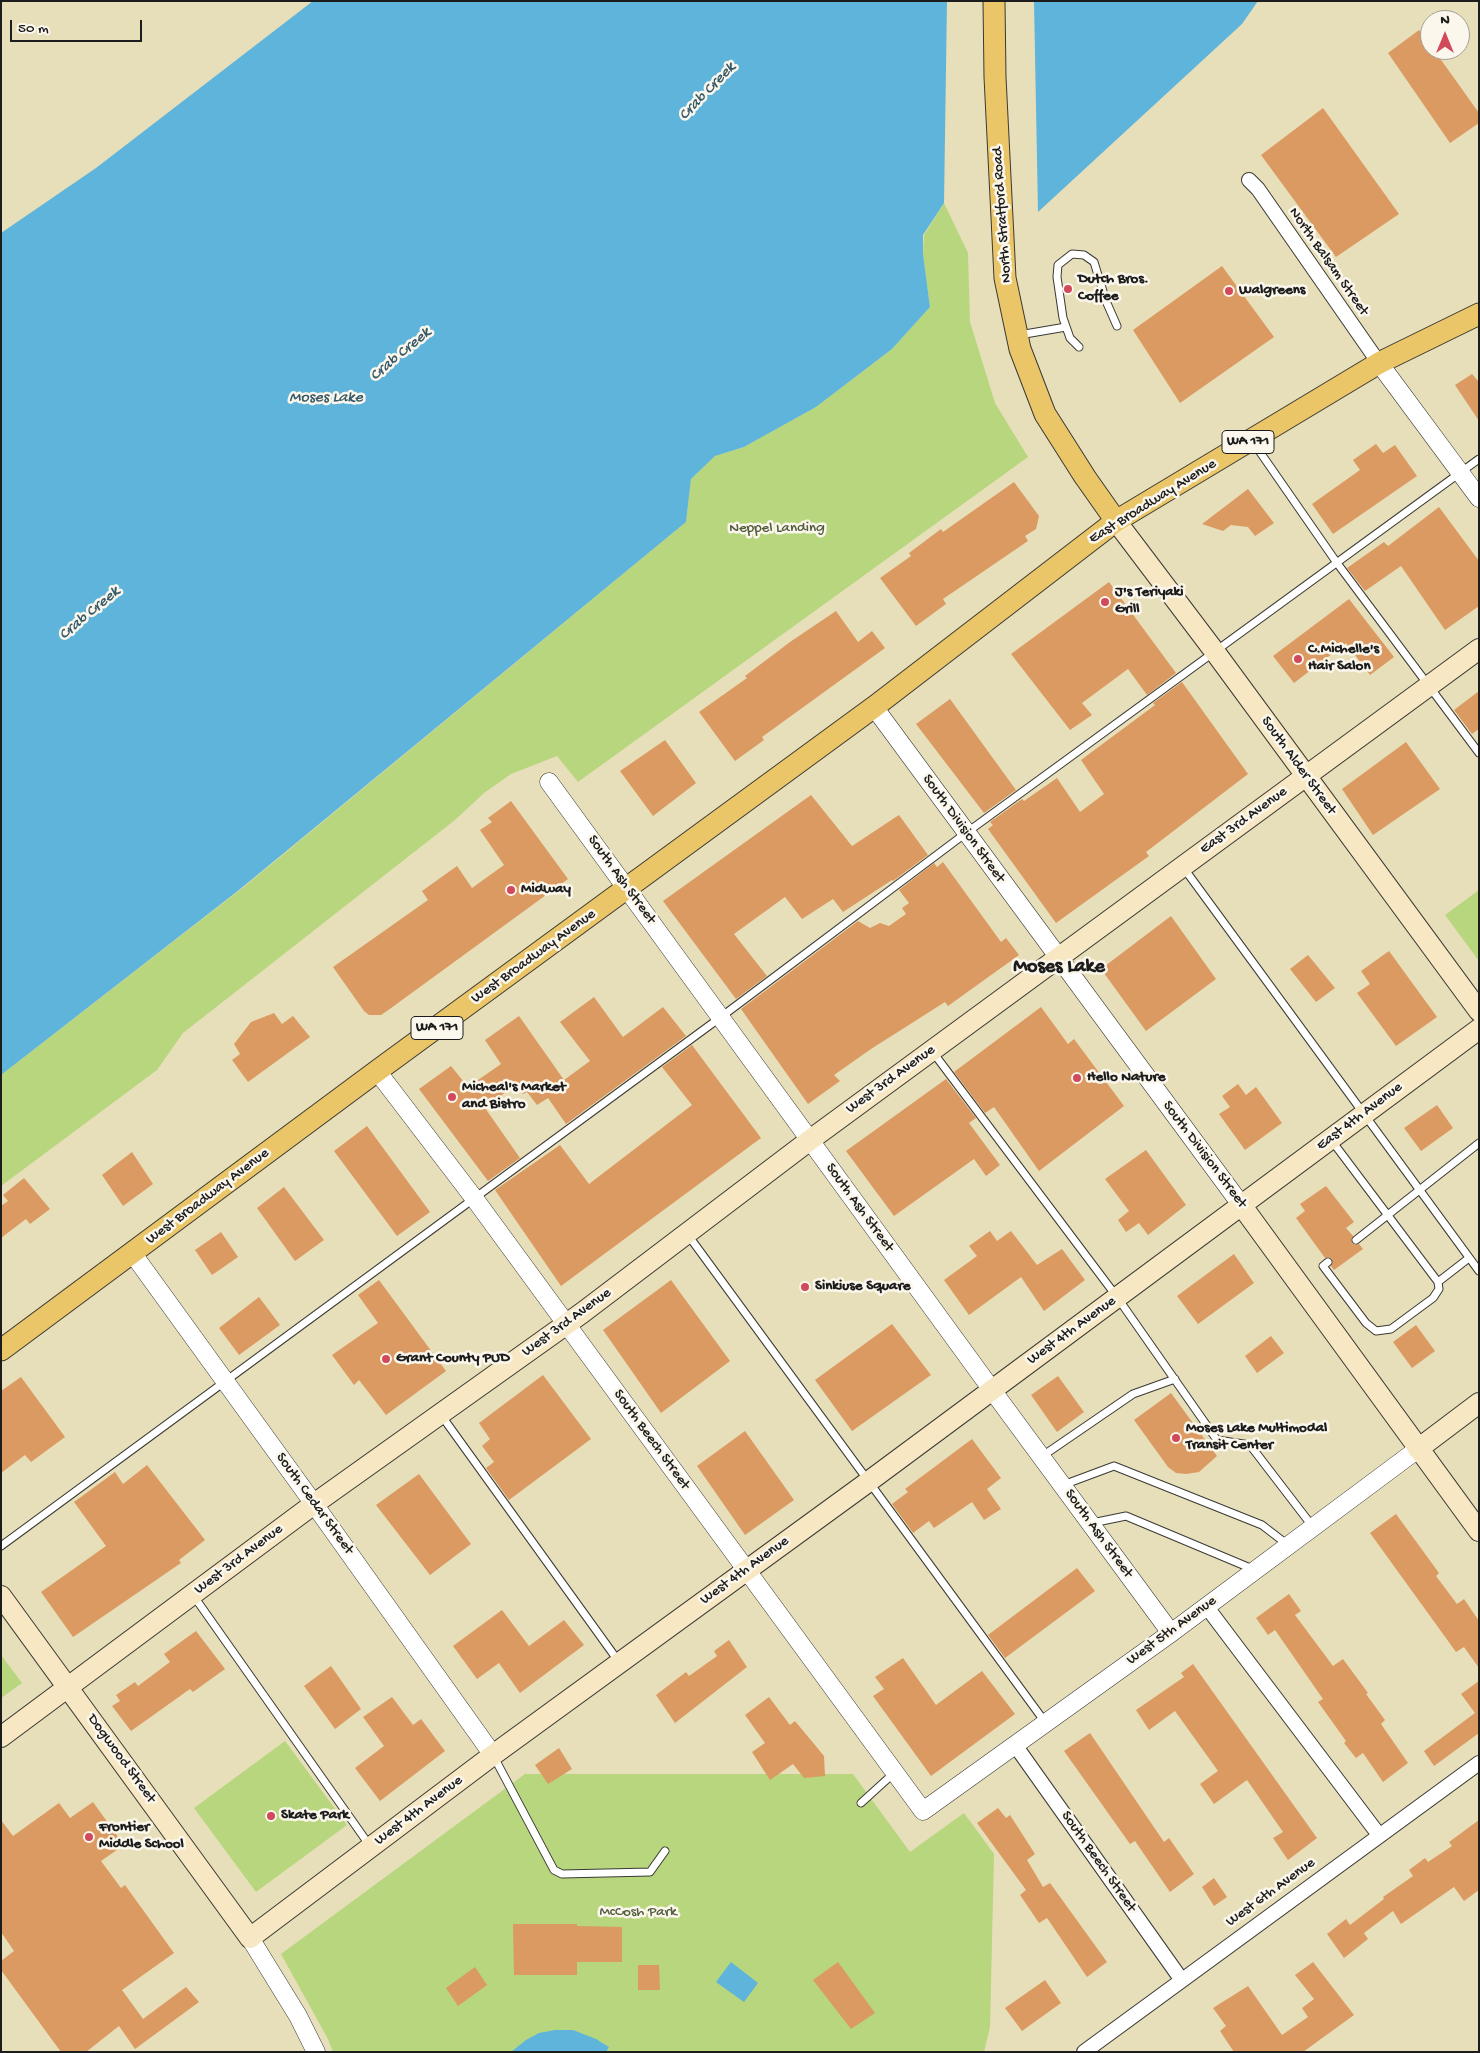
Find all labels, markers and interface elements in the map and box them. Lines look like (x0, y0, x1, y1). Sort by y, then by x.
scale bar (12, 10, 145, 42)
north arrow (1420, 10, 1470, 60)
text: N (1440, 12, 1450, 29)
text: 50 m (18, 20, 49, 38)
water label: Crab Creek (676, 59, 740, 125)
street label: North Stratford Road (989, 146, 1017, 284)
street label: North Balsam Street (1284, 204, 1372, 320)
place label: Dutch Bros. Coffee (1078, 271, 1149, 306)
place label: Walgreens (1239, 282, 1305, 300)
marker: Dutch Bros. Coffee (1062, 283, 1074, 295)
marker: Walgreens (1223, 285, 1235, 297)
water label: Crab Creek (367, 324, 435, 386)
water label: Moses Lake (289, 389, 363, 409)
road number: WA 171 (1222, 431, 1274, 454)
street label: East Broadway Avenue (1086, 455, 1220, 549)
park label: Neppel Landing (729, 520, 825, 538)
water label: Crab Creek (56, 583, 124, 645)
place label: J's Teriyaki Grill (1115, 584, 1184, 619)
marker: J's Teriyaki Grill (1099, 596, 1111, 608)
place label: C.Michelle's Hair Salon (1308, 641, 1379, 676)
marker: C.Michelle's Hair Salon (1292, 653, 1304, 665)
street label: South Alder Street (1256, 713, 1340, 819)
street label: South Division Street (918, 771, 1008, 887)
street label: East 3rd Avenue (1197, 783, 1291, 859)
street label: South Ash Street (583, 832, 659, 928)
place label: Midway (521, 881, 571, 899)
marker: Midway (505, 884, 517, 896)
street label: West Broadway Avenue (468, 906, 600, 1008)
district label: Moses Lake (1013, 956, 1105, 980)
road number: WA 171 (411, 1016, 463, 1040)
street label: West 3rd Avenue (843, 1041, 939, 1119)
place label: Hello Nature (1087, 1069, 1166, 1087)
marker: Hello Nature (1071, 1072, 1083, 1084)
place label: Micheal's Market and Bistro (462, 1079, 566, 1114)
street label: East 4th Avenue (1314, 1079, 1406, 1155)
marker: Micheal's Market and Bistro (446, 1091, 458, 1103)
street label: South Division Street (1158, 1098, 1250, 1212)
street label: West Broadway Avenue (143, 1145, 273, 1249)
street label: South Ash Street (821, 1160, 897, 1256)
place label: Sinkiuse Square (815, 1278, 910, 1296)
marker: Sinkiuse Square (799, 1281, 811, 1293)
street label: West 3rd Avenue (519, 1284, 615, 1362)
street label: West 4th Avenue (1024, 1293, 1120, 1369)
place label: Grant County PUD (396, 1350, 510, 1368)
marker: Grant County PUD (380, 1353, 392, 1365)
street label: South Beech Street (609, 1386, 693, 1494)
place label: Moses Lake Multimodal Transit Center (1186, 1420, 1327, 1455)
marker: Moses Lake Multimodal Transit Center (1170, 1432, 1182, 1444)
street label: South Cedar Street (271, 1450, 357, 1558)
street label: South Ash Street (1060, 1486, 1136, 1582)
street label: West 3rd Avenue (191, 1521, 287, 1599)
street label: West 4th Avenue (697, 1533, 793, 1609)
street label: West 5th Avenue (1124, 1592, 1220, 1670)
street label: Dogwood Street (83, 1711, 159, 1807)
street label: West 4th Avenue (371, 1772, 467, 1850)
place label: Skate Park (281, 1807, 349, 1825)
street label: South Beech Street (1056, 1808, 1140, 1916)
marker: Skate Park (265, 1810, 277, 1822)
place label: Frontier Middle School (99, 1819, 184, 1854)
marker: Frontier Middle School (83, 1831, 95, 1843)
street label: West 6th Avenue (1223, 1855, 1319, 1931)
park label: McCosh Park (599, 1904, 677, 1922)

